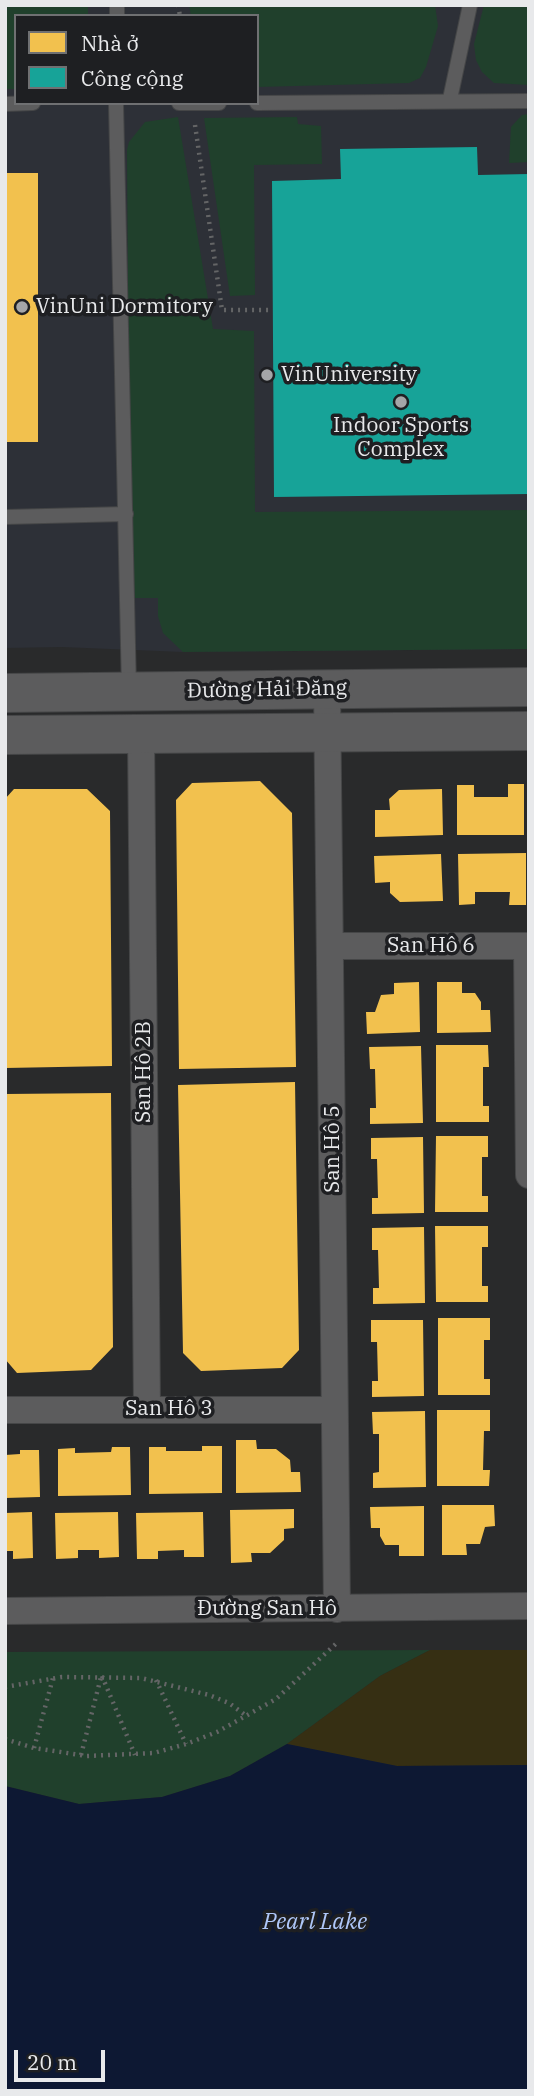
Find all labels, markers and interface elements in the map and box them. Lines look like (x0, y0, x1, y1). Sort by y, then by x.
legend (14, 14, 259, 105)
text: Nhà ở (81, 29, 139, 57)
text: Công cộng (81, 64, 183, 92)
place label: VinUni Dormitory (36, 294, 213, 320)
marker: VinUni Dormitory (14, 299, 30, 315)
place label: VinUniversity (281, 362, 417, 388)
marker: VinUniversity (259, 367, 275, 383)
marker: Indoor Sports Complex (393, 394, 409, 410)
place label: Indoor Sports Complex (333, 413, 469, 463)
street label: Đường Hải Đăng (187, 676, 347, 704)
street label: San Hô 6 (387, 933, 475, 959)
street label: San Hô 2B (131, 1021, 157, 1123)
street label: San Hô 5 (320, 1105, 346, 1193)
street label: San Hô 3 (125, 1396, 213, 1422)
street label: Đường San Hô (197, 1596, 337, 1622)
water label: Pearl Lake (263, 1908, 367, 1936)
scale bar (18, 2036, 108, 2080)
text: 20 m (27, 2048, 77, 2076)

